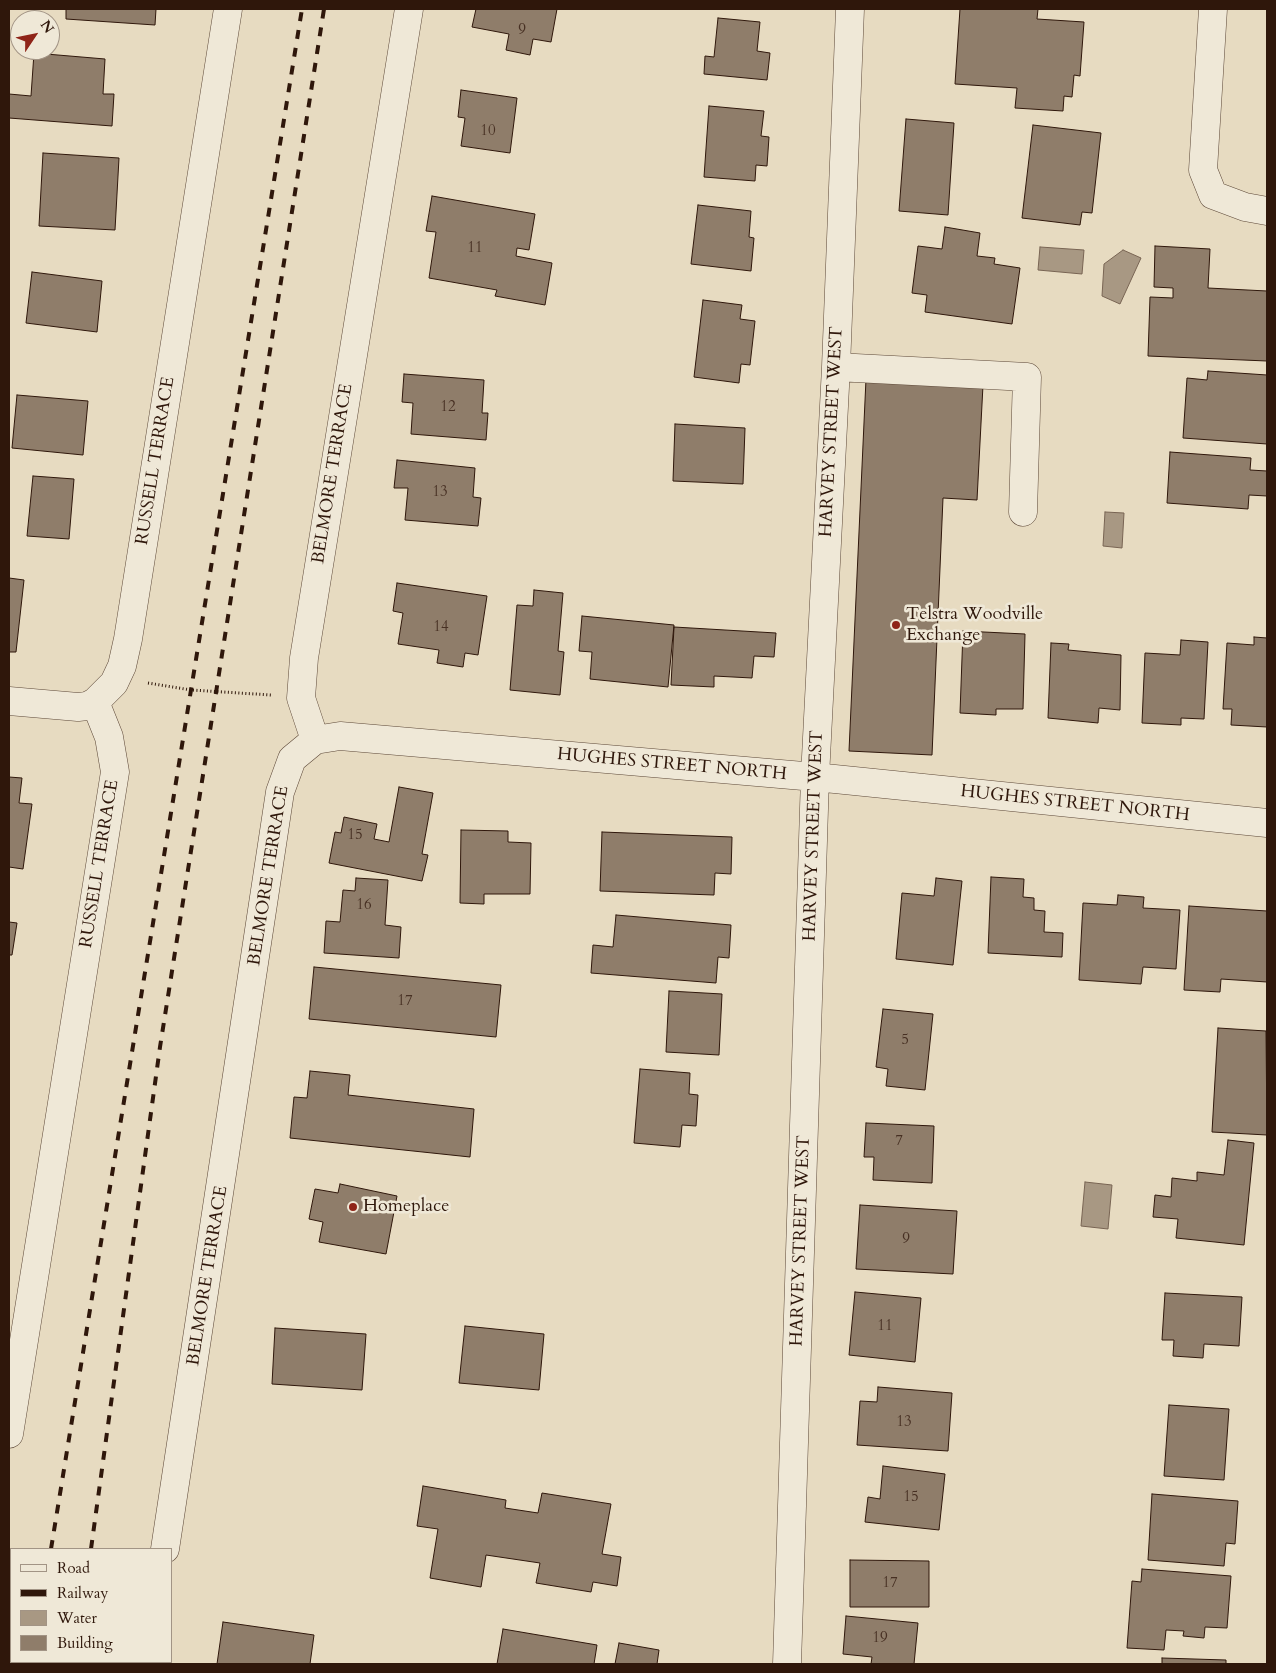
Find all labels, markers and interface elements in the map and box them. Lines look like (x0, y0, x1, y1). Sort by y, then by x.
north arrow (10, 10, 60, 60)
text: N (36, 17, 58, 37)
house number: 9 (518, 22, 526, 40)
house number: 10 (480, 123, 496, 141)
house number: 11 (467, 240, 483, 258)
street label: HARVEY STREET WEST (816, 326, 848, 538)
street label: RUSSELL TERRACE (132, 375, 180, 547)
street label: BELMORE TERRACE (308, 382, 358, 566)
house number: 12 (440, 399, 456, 417)
house number: 13 (432, 484, 448, 502)
place label: Telstra Woodville Exchange (906, 604, 1043, 646)
house number: 14 (433, 619, 449, 637)
marker: Telstra Woodville Exchange (890, 619, 902, 631)
street label: HARVEY STREET WEST (800, 730, 828, 942)
street label: HUGHES STREET NORTH (556, 744, 788, 786)
street label: RUSSELL TERRACE (76, 778, 124, 950)
street label: HUGHES STREET NORTH (959, 781, 1191, 827)
street label: BELMORE TERRACE (244, 784, 294, 968)
house number: 15 (347, 827, 363, 845)
house number: 16 (356, 897, 372, 915)
house number: 17 (397, 993, 413, 1011)
house number: 5 (901, 1032, 909, 1050)
house number: 7 (895, 1133, 903, 1151)
street label: HARVEY STREET WEST (787, 1135, 815, 1347)
street label: BELMORE TERRACE (183, 1184, 233, 1368)
place label: Homeplace (363, 1196, 449, 1218)
marker: Homeplace (347, 1201, 359, 1213)
house number: 9 (902, 1231, 910, 1249)
house number: 11 (877, 1318, 893, 1336)
house number: 13 (896, 1414, 912, 1432)
house number: 15 (903, 1489, 919, 1507)
legend (10, 1548, 172, 1663)
text: Road (57, 1558, 90, 1578)
house number: 17 (882, 1575, 898, 1593)
text: Railway (57, 1583, 108, 1603)
text: Water (57, 1608, 97, 1628)
house number: 19 (872, 1630, 888, 1648)
text: Building (57, 1633, 113, 1653)

